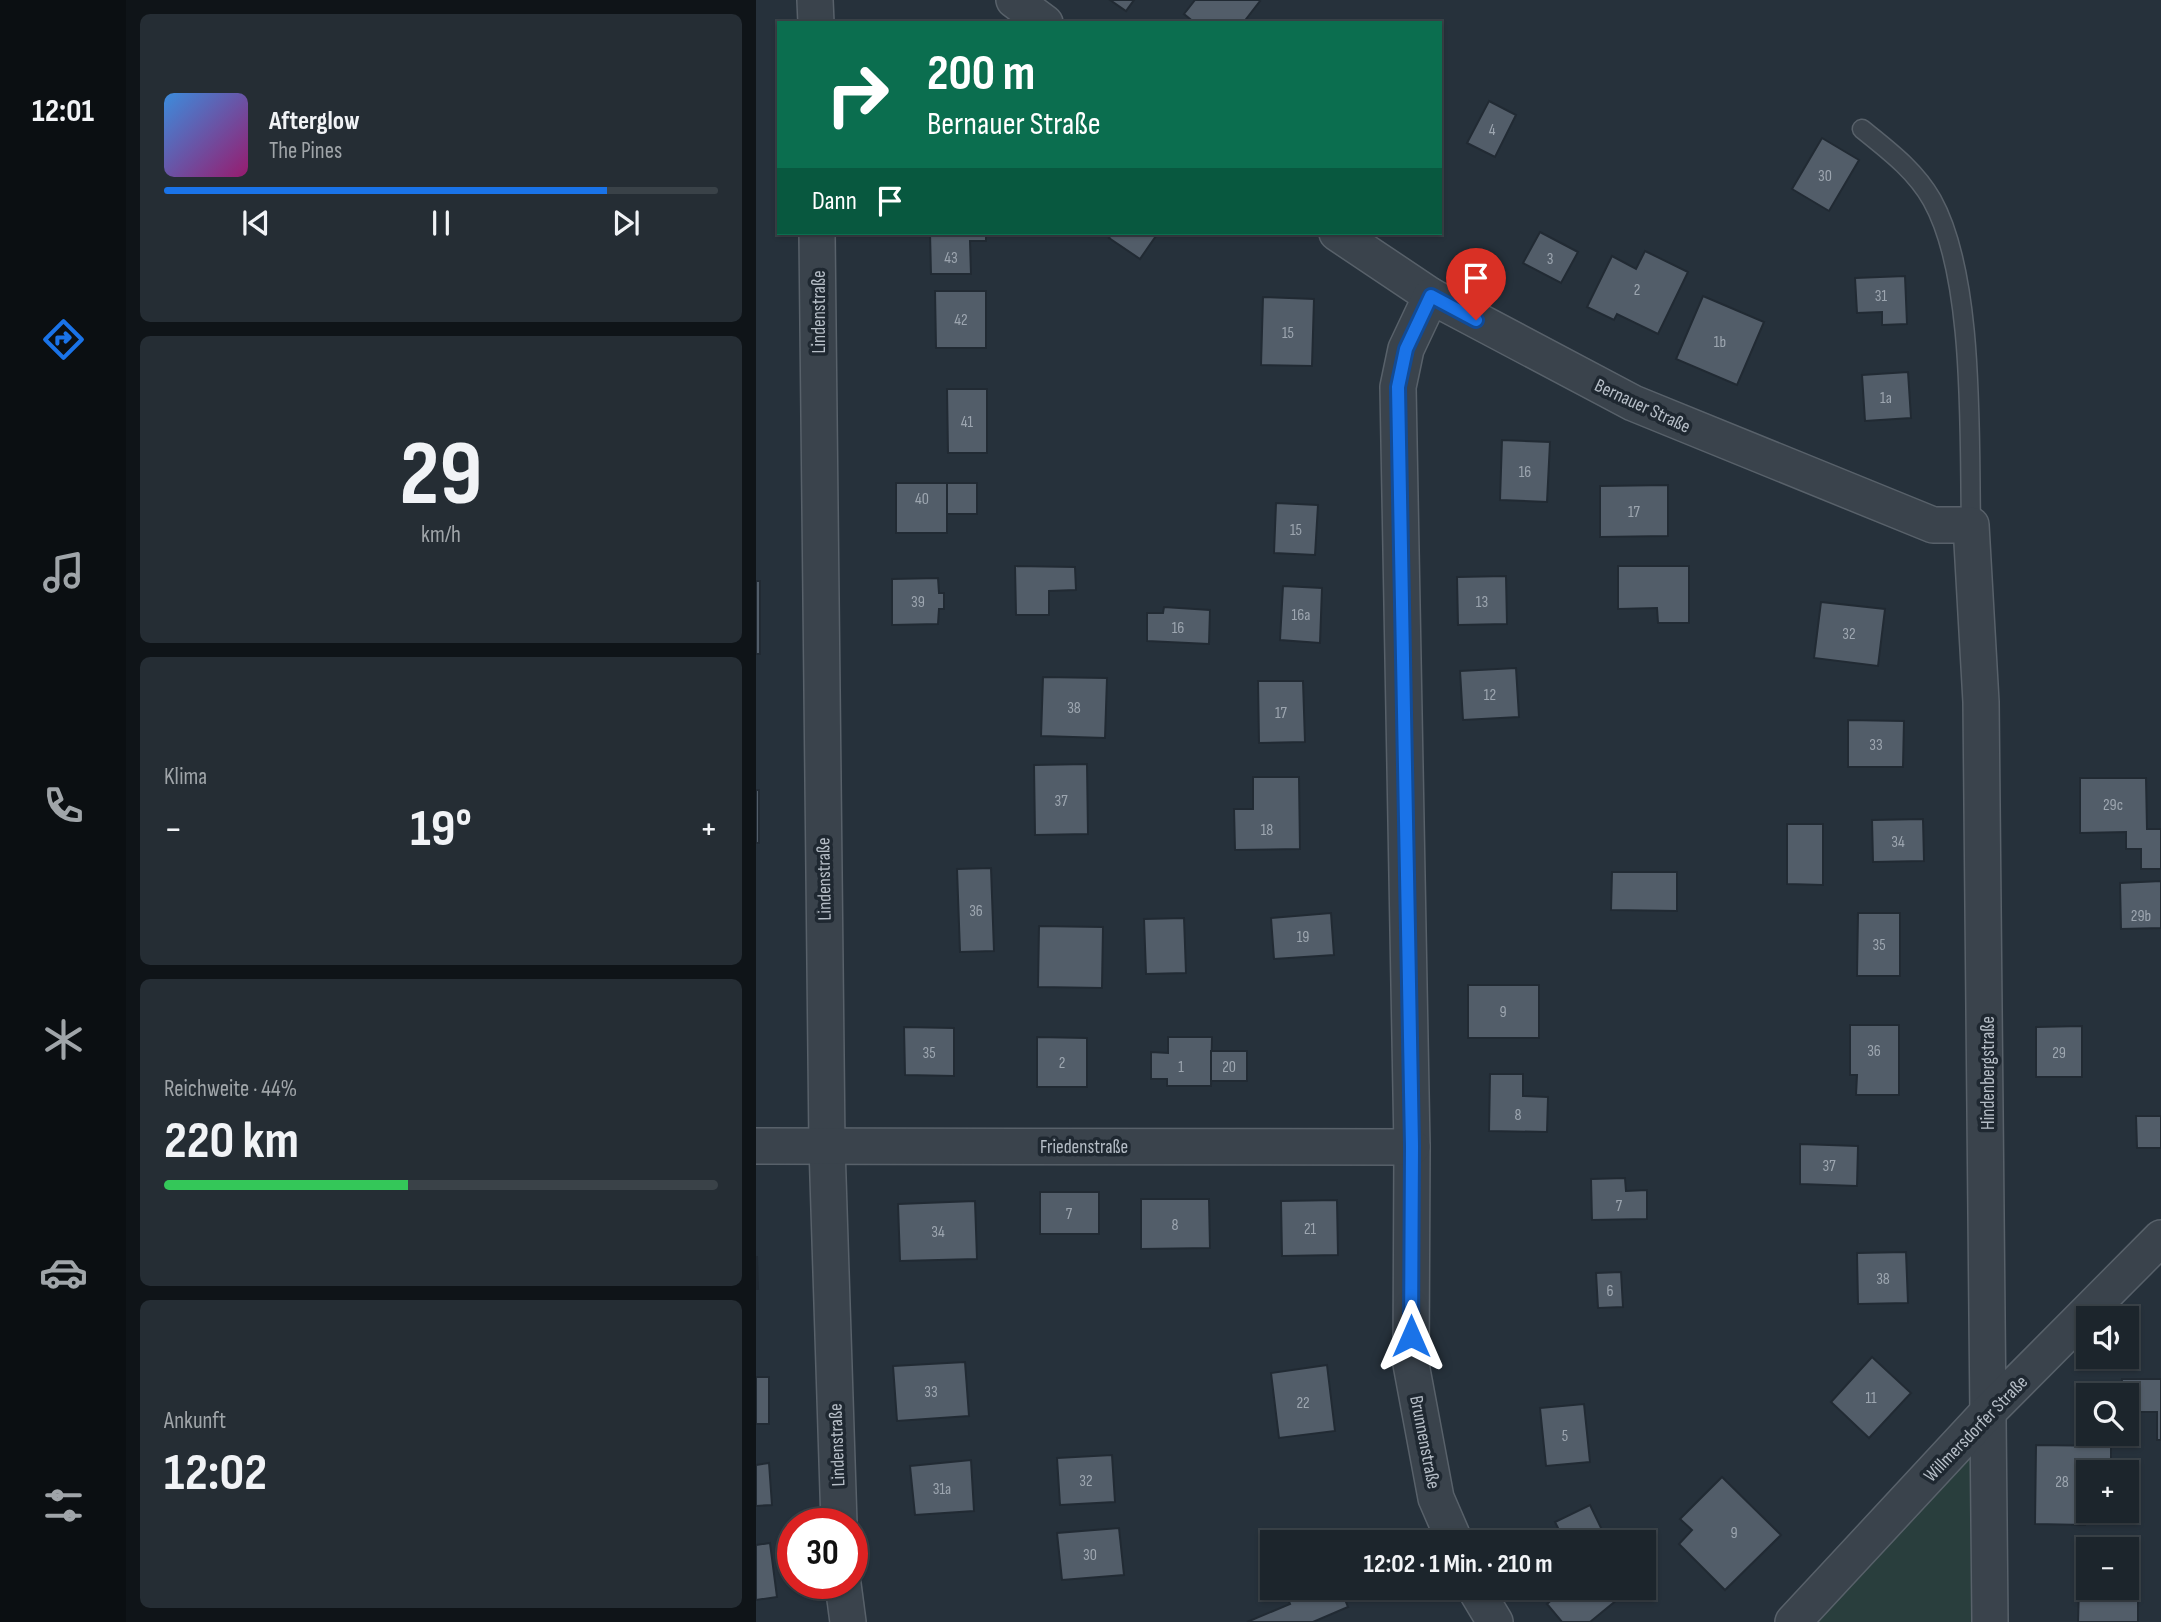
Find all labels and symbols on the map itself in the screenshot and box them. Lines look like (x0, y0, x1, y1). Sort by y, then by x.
house number: 4 (1489, 121, 1496, 140)
house number: 30 (1818, 167, 1832, 186)
pin (1446, 248, 1506, 320)
house number: 43 (944, 249, 958, 268)
house number: 3 (1547, 250, 1553, 269)
street label: Lindenstraße (808, 270, 831, 354)
house number: 2 (1634, 281, 1640, 300)
house number: 31 (1875, 287, 1888, 306)
house number: 42 (954, 311, 968, 330)
house number: 15 (1282, 324, 1294, 343)
house number: 1b (1714, 333, 1726, 352)
street label: Bernauer Straße (1591, 374, 1694, 439)
house number: 1a (1880, 389, 1892, 408)
house number: 41 (961, 413, 974, 432)
house number: 16 (1519, 463, 1531, 482)
house number: 40 (915, 490, 929, 509)
house number: 17 (1628, 503, 1641, 522)
house number: 15 (1290, 521, 1302, 540)
house number: 39 (911, 593, 925, 612)
house number: 13 (1476, 593, 1488, 612)
house number: 16a (1292, 606, 1310, 625)
house number: 16 (1172, 619, 1184, 638)
house number: 32 (1842, 625, 1856, 644)
house number: 12 (1484, 686, 1496, 705)
house number: 38 (1067, 699, 1081, 718)
house number: 17 (1275, 704, 1288, 723)
house number: 33 (1869, 736, 1883, 755)
house number: 37 (1054, 792, 1068, 811)
house number: 29c (2103, 796, 2123, 815)
house number: 18 (1261, 821, 1273, 840)
house number: 34 (1891, 833, 1905, 852)
street label: Lindenstraße (812, 837, 837, 921)
house number: 36 (969, 902, 983, 921)
house number: 29b (2131, 907, 2151, 926)
house number: 19 (1297, 928, 1309, 947)
house number: 35 (1872, 936, 1886, 955)
house number: 9 (1499, 1003, 1507, 1022)
street label: Hindenbergstraße (1977, 1016, 2000, 1130)
house number: 36 (1867, 1042, 1881, 1061)
house number: 35 (922, 1044, 936, 1063)
house number: 29 (2052, 1044, 2066, 1063)
house number: 2 (1059, 1054, 1065, 1073)
house number: 1 (1178, 1058, 1184, 1077)
house number: 20 (1222, 1058, 1236, 1077)
house number: 8 (1514, 1106, 1522, 1125)
street label: Friedenstraße (1040, 1136, 1128, 1159)
house number: 37 (1822, 1157, 1836, 1176)
house number: 7 (1616, 1197, 1623, 1216)
house number: 7 (1066, 1205, 1073, 1224)
house number: 8 (1171, 1216, 1179, 1235)
house number: 21 (1304, 1220, 1317, 1239)
house number: 34 (931, 1223, 945, 1242)
house number: 38 (1876, 1270, 1890, 1289)
house number: 6 (1606, 1282, 1614, 1301)
position arrow (1374, 1299, 1448, 1373)
street label: Willmersdorfer Straße (1919, 1371, 2033, 1487)
house number: 33 (924, 1383, 938, 1402)
house number: 11 (1865, 1389, 1877, 1408)
house number: 22 (1296, 1394, 1310, 1413)
street label: Brunnenstraße (1404, 1394, 1445, 1491)
street label: Lindenstraße (825, 1403, 850, 1487)
house number: 5 (1562, 1427, 1568, 1446)
house number: 32 (1079, 1472, 1093, 1491)
house number: 28 (2055, 1473, 2069, 1492)
house number: 31a (933, 1480, 951, 1499)
speed limit sign: 30 (777, 1508, 868, 1599)
house number: 9 (1730, 1524, 1738, 1543)
house number: 30 (1083, 1546, 1097, 1565)

